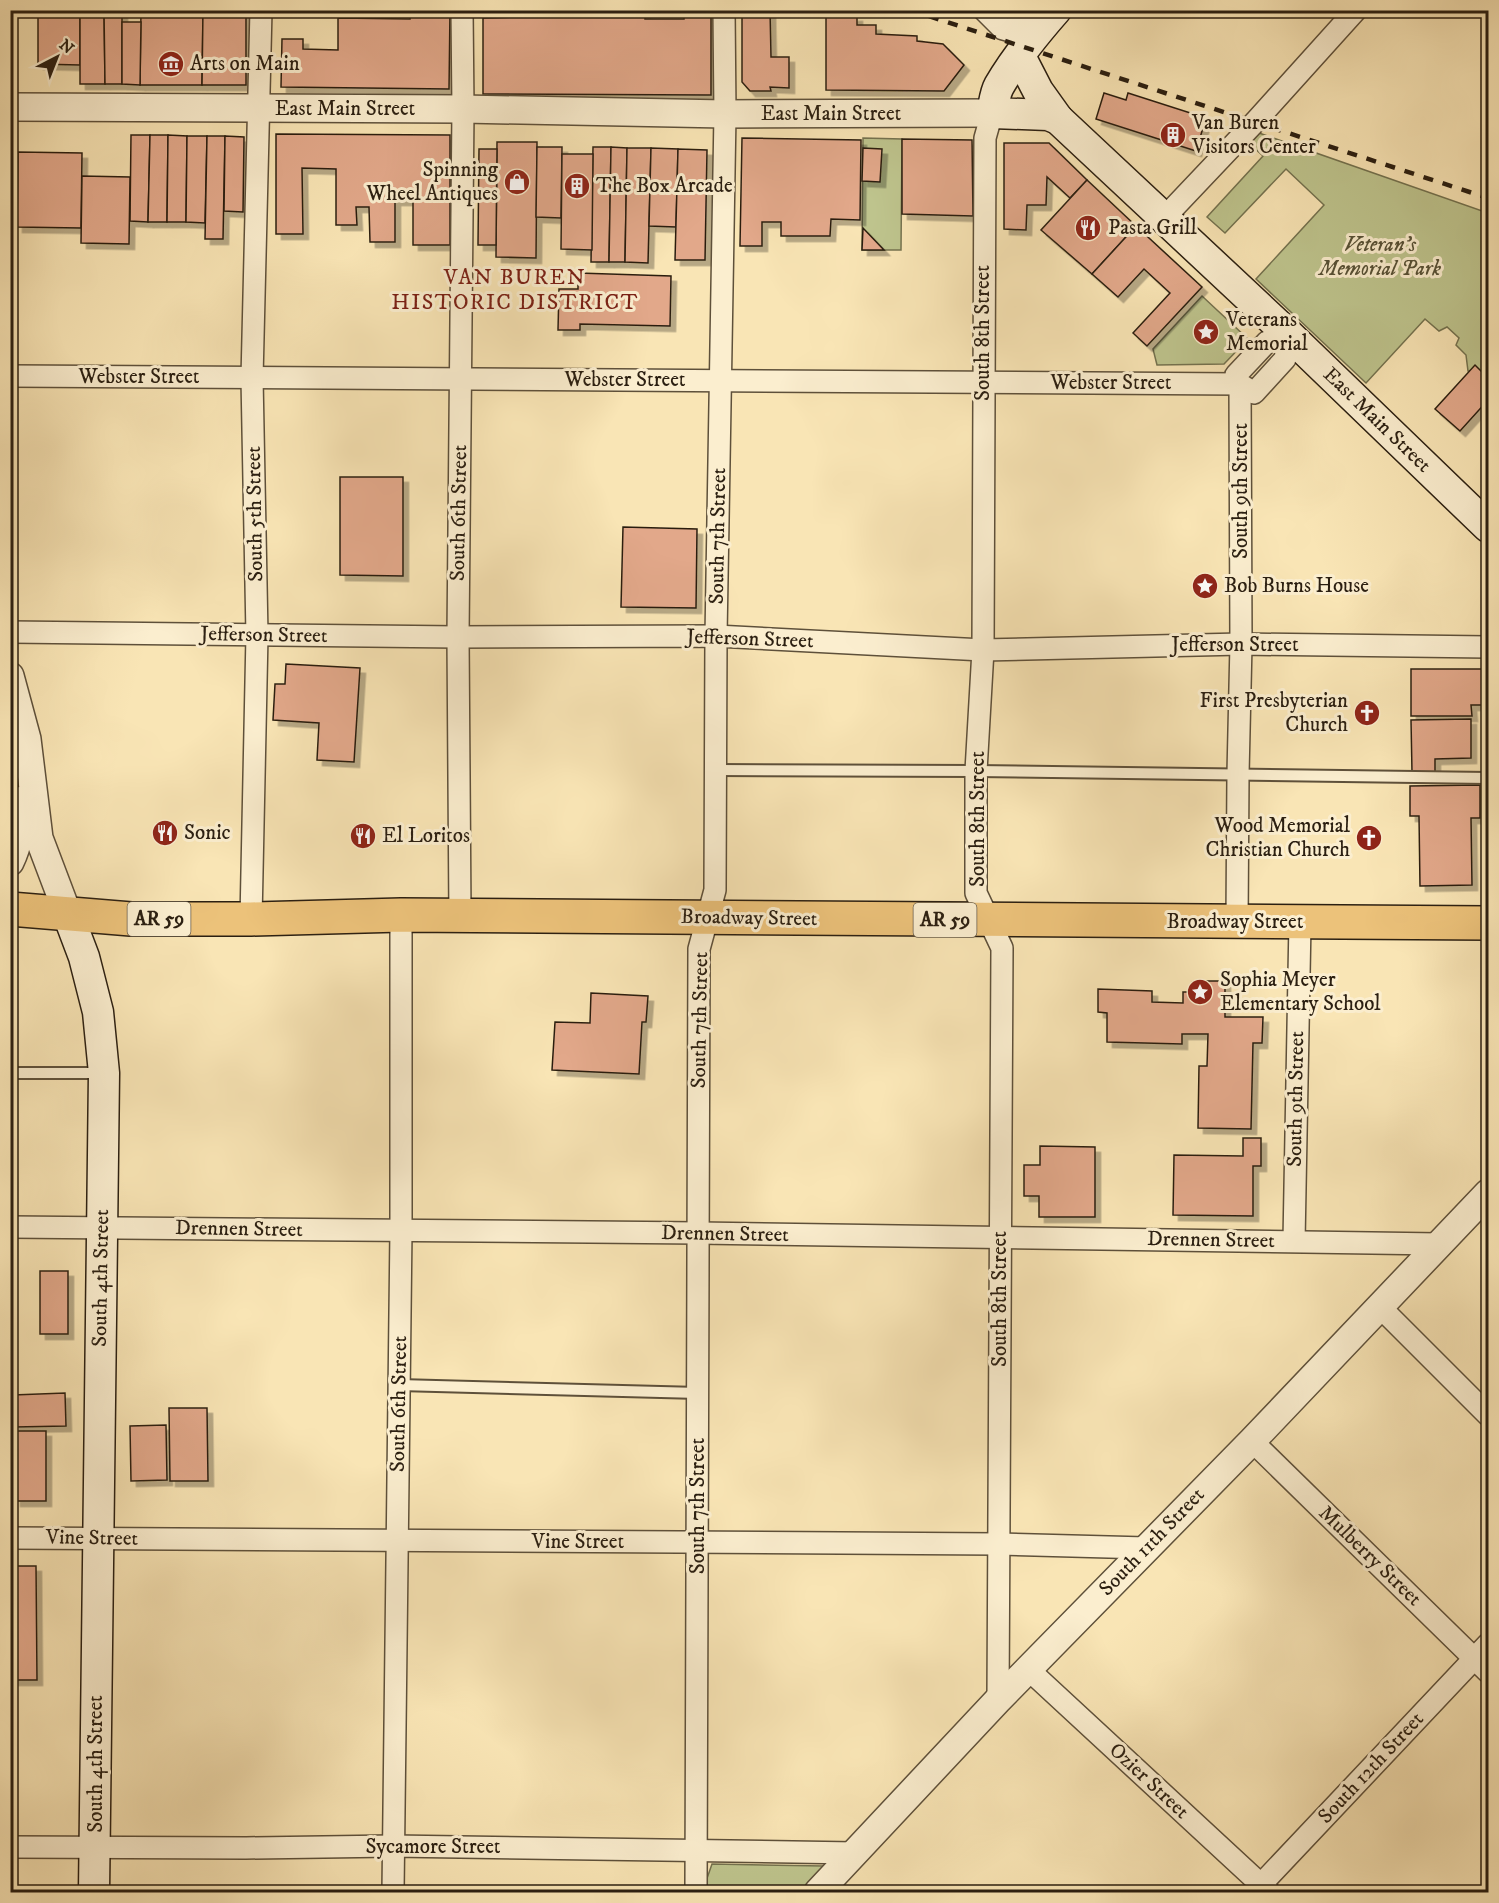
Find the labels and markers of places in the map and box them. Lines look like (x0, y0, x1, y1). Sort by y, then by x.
museum icon: Arts on Main (156, 49, 186, 79)
place label: Arts on Main (190, 51, 300, 77)
place label: Van Buren Visitors Center (1191, 110, 1316, 160)
building icon: Van Buren Visitors Center (1158, 120, 1188, 150)
place label: Spinning Wheel Antiques (365, 157, 499, 207)
shop icon: Spinning Wheel Antiques (502, 167, 532, 197)
building icon: The Box Arcade (562, 171, 592, 201)
place label: The Box Arcade (596, 173, 733, 199)
restaurant icon: Pasta Grill (1073, 213, 1103, 243)
place label: Pasta Grill (1108, 215, 1197, 241)
place label: Veterans Memorial (1225, 307, 1309, 357)
place icon: Veterans Memorial (1191, 317, 1221, 347)
place icon: Bob Burns House (1190, 571, 1220, 601)
place label: Bob Burns House (1224, 573, 1369, 599)
place label: First Presbyterian Church (1200, 688, 1348, 738)
church icon: First Presbyterian Church (1352, 698, 1382, 728)
place label: Wood Memorial Christian Church (1205, 813, 1351, 863)
restaurant icon: Sonic (150, 818, 180, 848)
place label: Sonic (184, 820, 231, 846)
restaurant icon: El Loritos (348, 821, 378, 851)
place label: El Loritos (382, 823, 470, 849)
church icon: Wood Memorial Christian Church (1354, 823, 1384, 853)
place label: Sophia Meyer Elementary School (1220, 967, 1381, 1017)
place icon: Sophia Meyer Elementary School (1185, 977, 1215, 1007)

